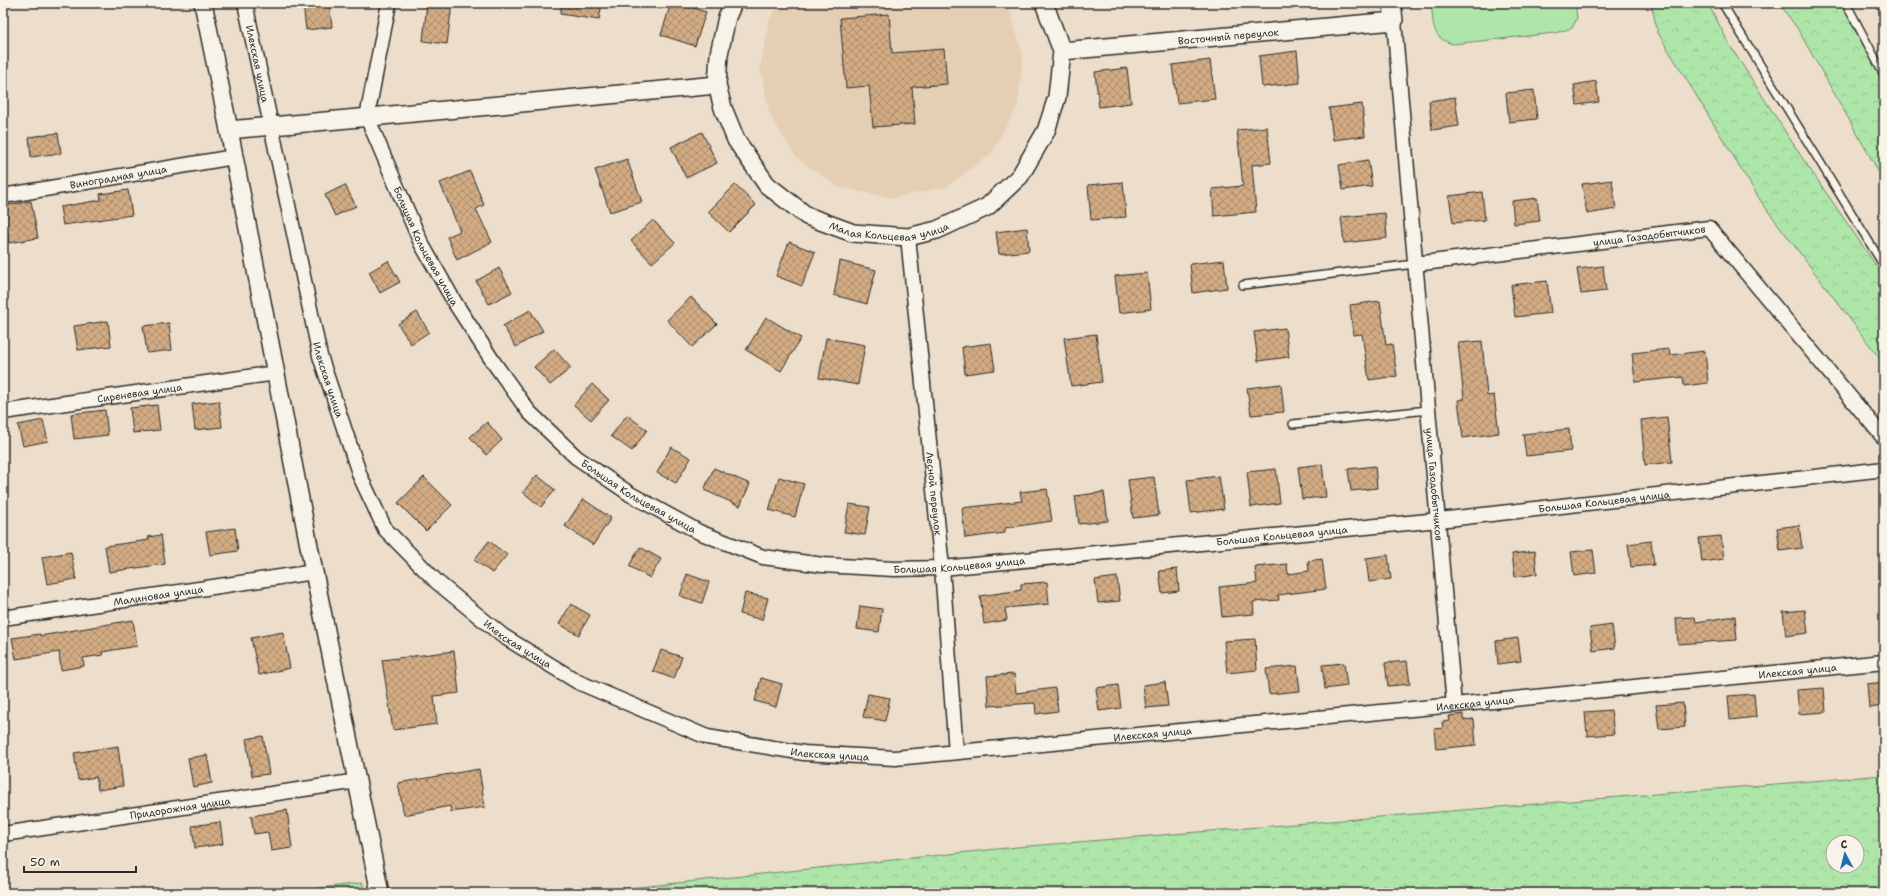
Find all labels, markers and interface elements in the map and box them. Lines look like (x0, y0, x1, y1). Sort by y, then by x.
street label: Илекская улица (243, 24, 273, 104)
street label: Восточный переулок (1177, 25, 1280, 47)
street label: Виноградная улица (69, 162, 169, 191)
street label: Большая Кольцевая улица (391, 184, 462, 309)
street label: Малая Кольцевая улица (828, 217, 950, 229)
text: Малая Кольцевая улица (828, 218, 952, 244)
street label: улица Газодобытчиков (1592, 222, 1706, 249)
street label: Илекская улица (311, 341, 347, 420)
street label: Сиреневая улица (96, 380, 184, 405)
street label: улица Газодобытчиков (1423, 427, 1446, 541)
street label: Лесной переулок (924, 451, 945, 537)
street label: Большая Кольцевая улица (579, 456, 699, 536)
street label: Большая Кольцевая улица (1538, 487, 1671, 515)
street label: Большая Кольцевая улица (1215, 522, 1349, 548)
street label: Большая Кольцевая улица (893, 553, 1026, 576)
street label: Малиновая улица (112, 582, 205, 608)
street label: Илекская улица (481, 616, 555, 671)
street label: Илекская улица (1758, 660, 1838, 681)
street label: Илекская улица (1435, 692, 1516, 713)
street label: Илекская улица (1113, 723, 1193, 744)
street label: Илекская улица (790, 744, 870, 763)
street label: Придорожная улица (129, 794, 232, 821)
north arrow (1825, 834, 1865, 874)
text: С (1840, 837, 1848, 852)
scale bar (24, 848, 136, 874)
text: 50 m (30, 854, 60, 870)

